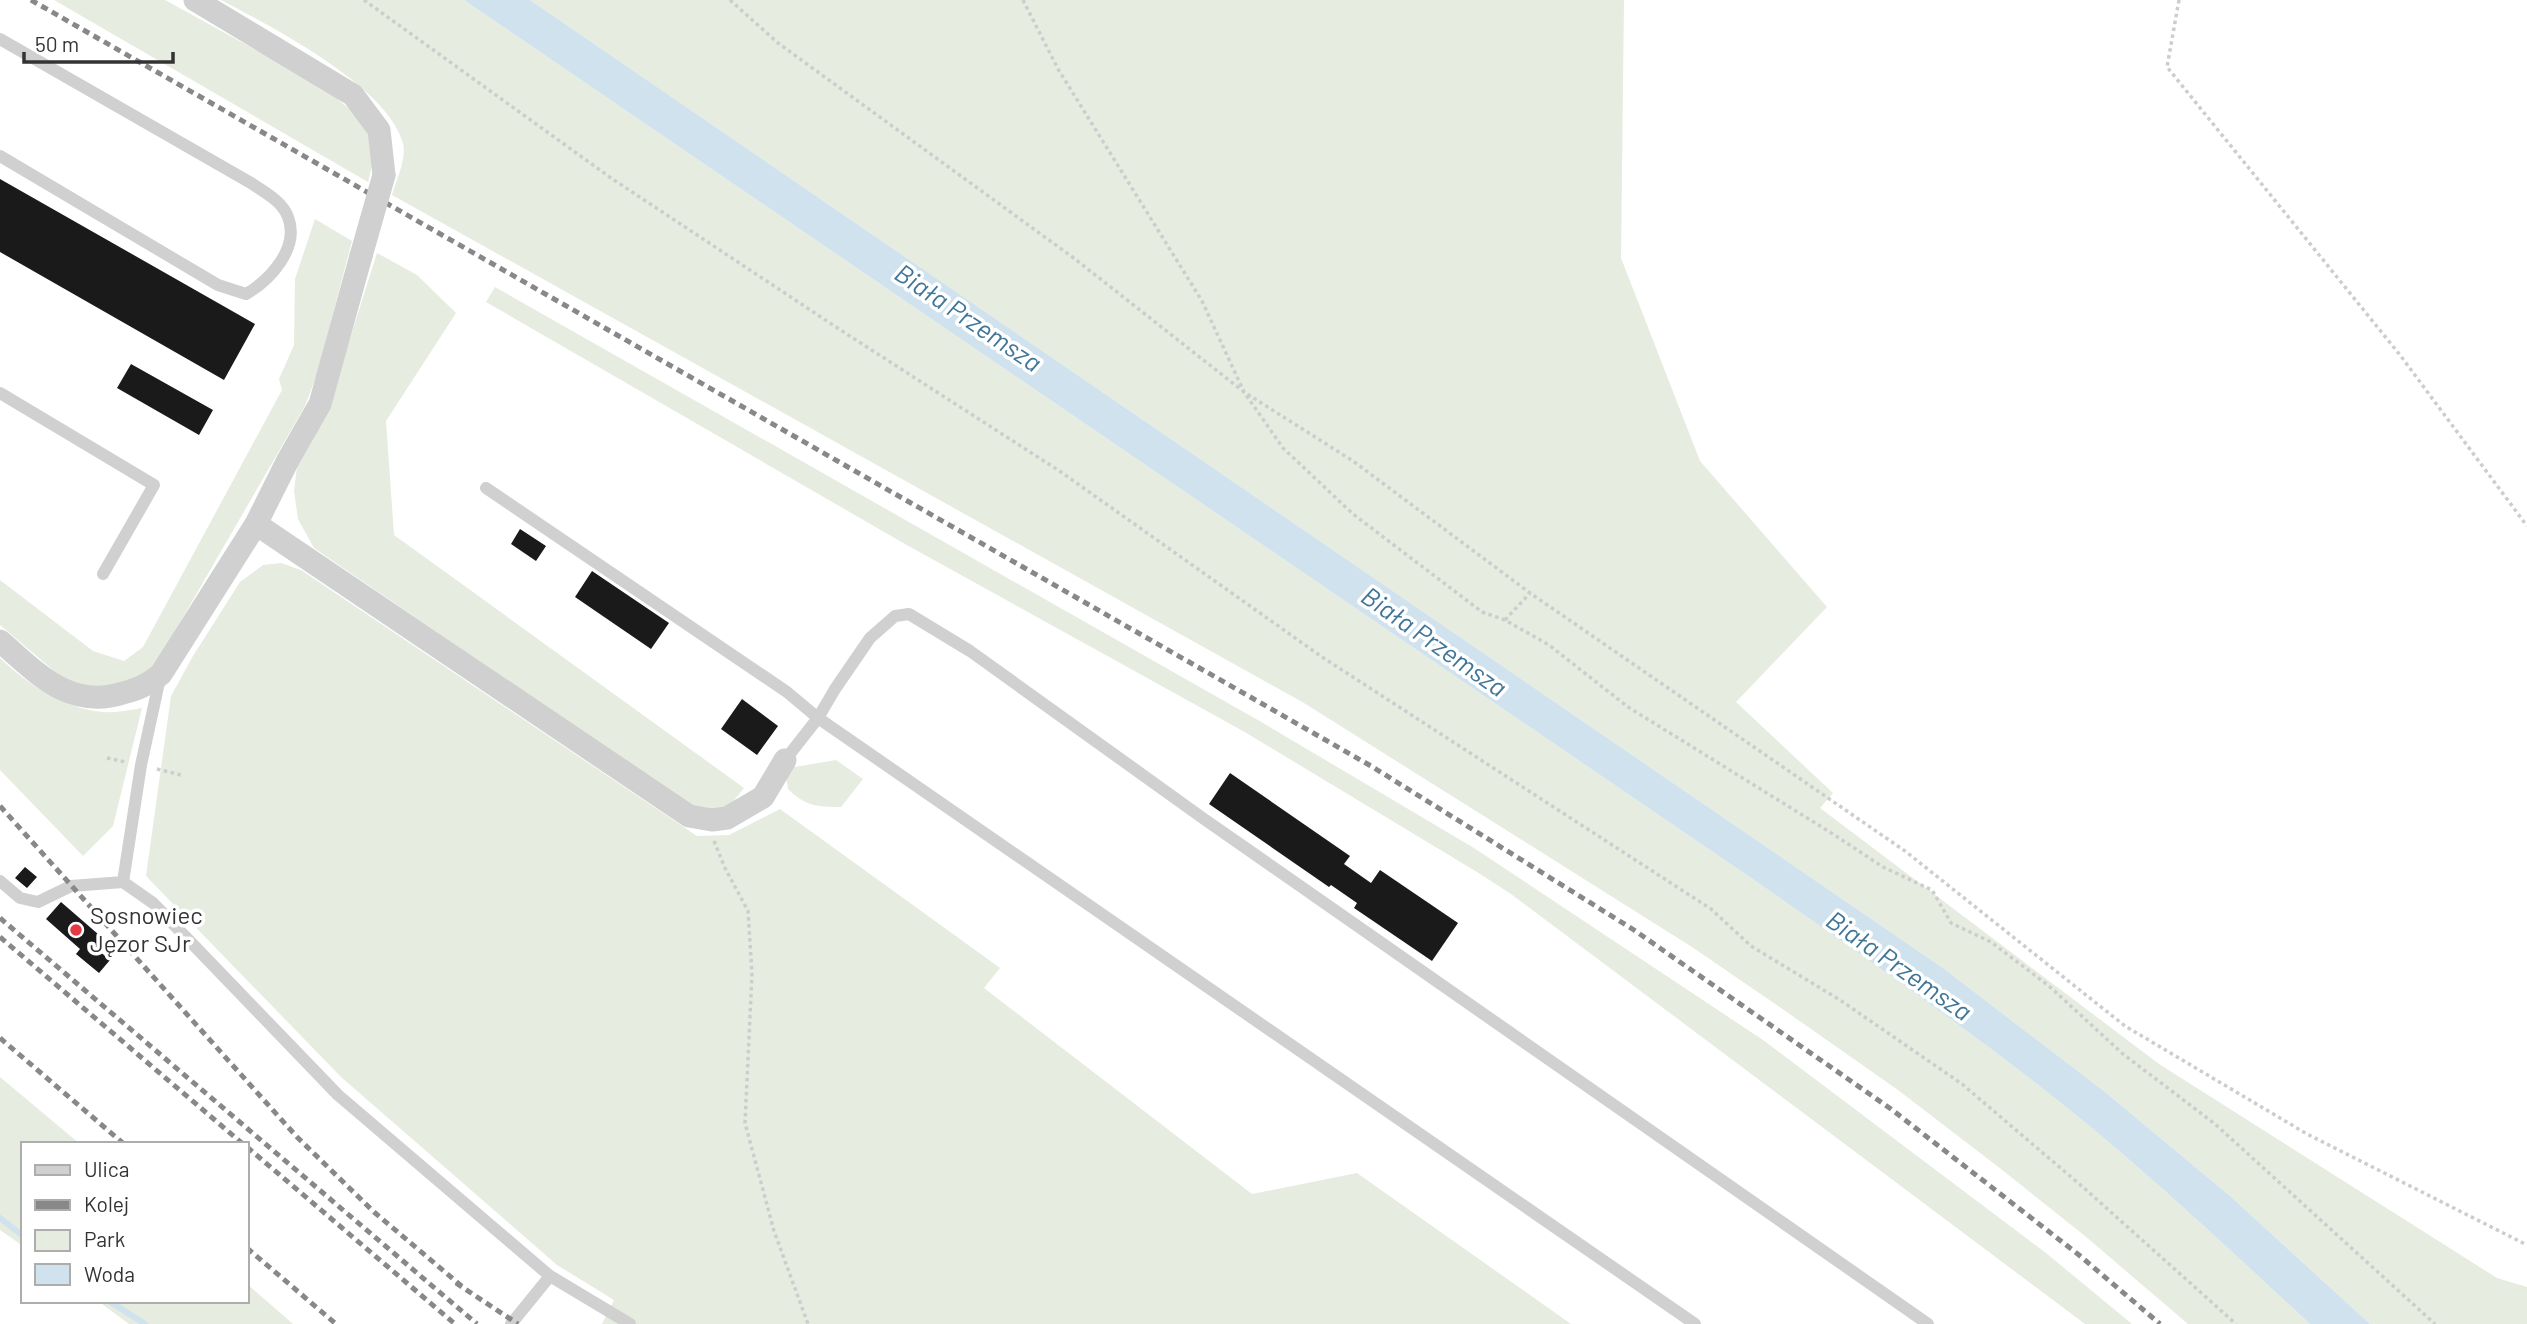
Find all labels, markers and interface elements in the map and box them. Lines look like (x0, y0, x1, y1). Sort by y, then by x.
scale bar (24, 21, 173, 65)
text: 50 m (35, 31, 79, 56)
water label: Biała Przemsza (890, 256, 1048, 377)
water label: Biała Przemsza (1356, 579, 1513, 702)
place label: Sosnowiec Jęzor SJr (90, 900, 203, 957)
water label: Biała Przemsza (1821, 903, 1978, 1026)
marker: Sosnowiec Jęzor SJr (68, 922, 84, 938)
legend (21, 1142, 248, 1303)
text: Ulica (84, 1156, 129, 1181)
text: Kolej (84, 1191, 129, 1216)
text: Park (84, 1226, 125, 1251)
text: Woda (84, 1261, 135, 1286)

